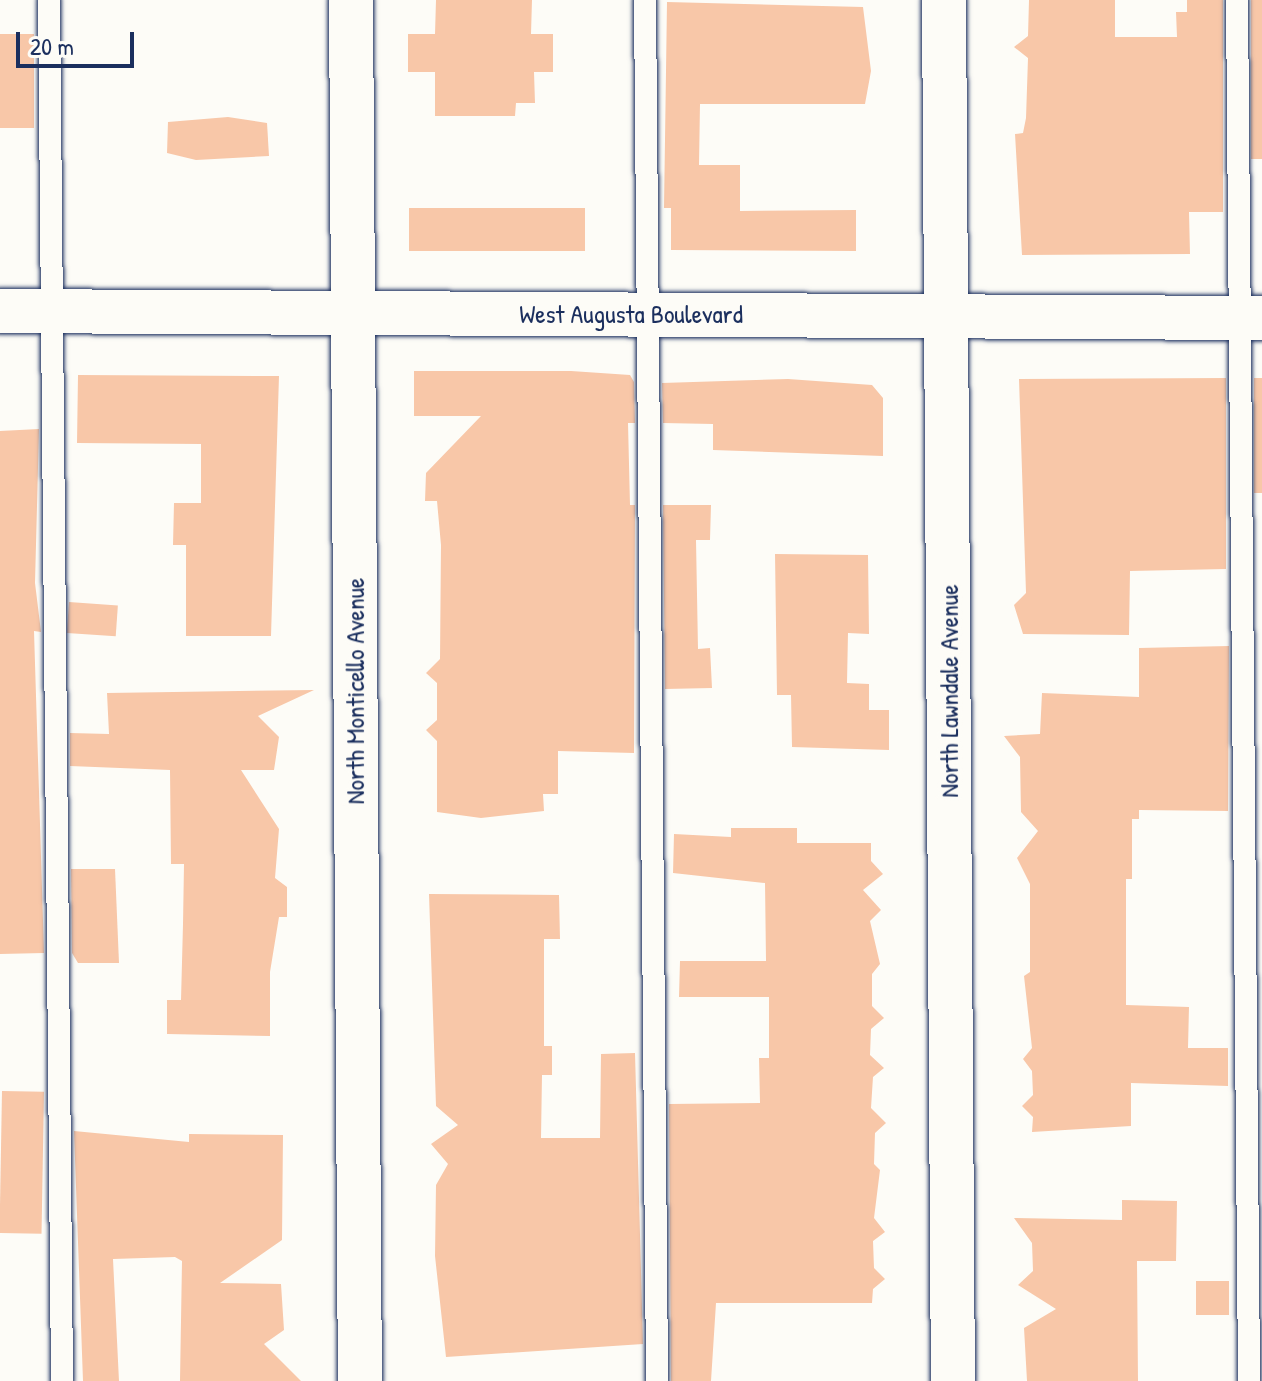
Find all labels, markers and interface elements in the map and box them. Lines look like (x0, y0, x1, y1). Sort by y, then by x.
scale bar (20, 16, 138, 66)
text: 20 m (30, 30, 74, 62)
street label: West Augusta Boulevard (519, 298, 743, 330)
street label: North Monticello Avenue (339, 578, 371, 804)
street label: North Lawndale Avenue (933, 584, 965, 798)

